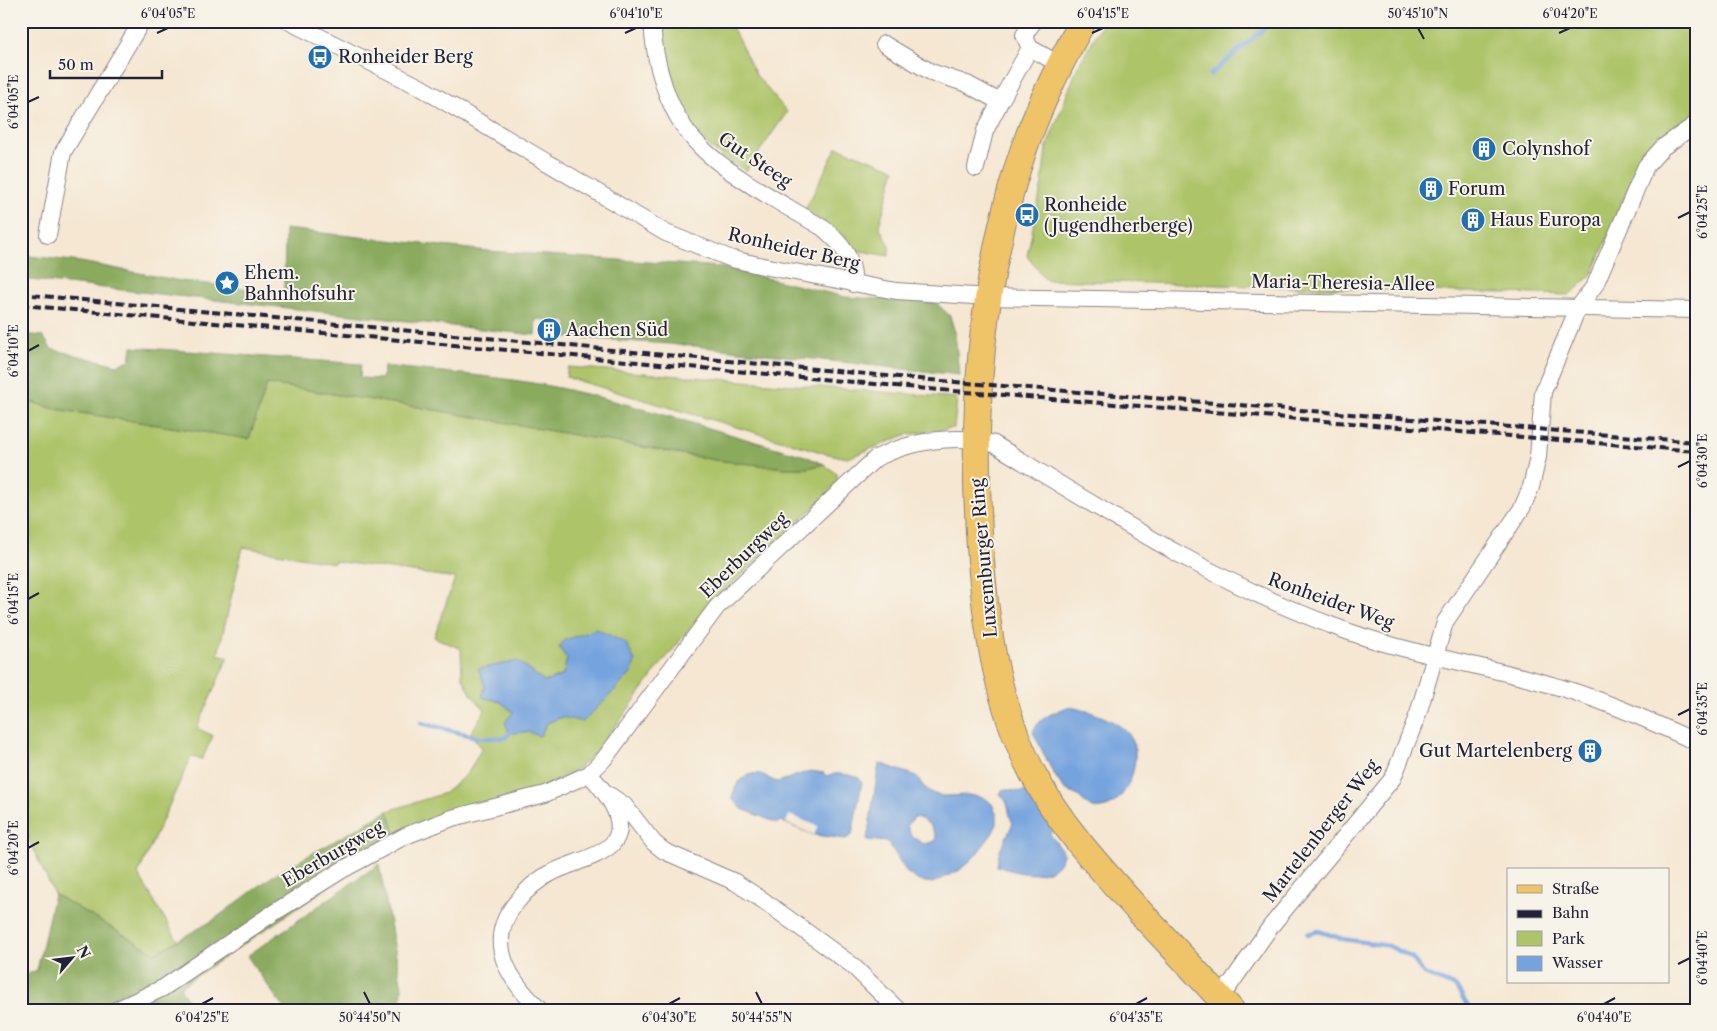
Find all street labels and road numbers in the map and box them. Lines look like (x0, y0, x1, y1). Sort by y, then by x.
street label: Gut Steeg (714, 128, 796, 193)
street label: Ronheider Berg (726, 223, 863, 275)
street label: Maria-Theresia-Allee (1251, 270, 1435, 296)
street label: Luxemburger Ring (966, 477, 1002, 639)
street label: Eberburgweg (695, 507, 793, 602)
street label: Ronheider Weg (1265, 568, 1397, 634)
street label: Martelenberger Weg (1258, 755, 1384, 907)
street label: Eberburgweg (278, 816, 388, 892)

